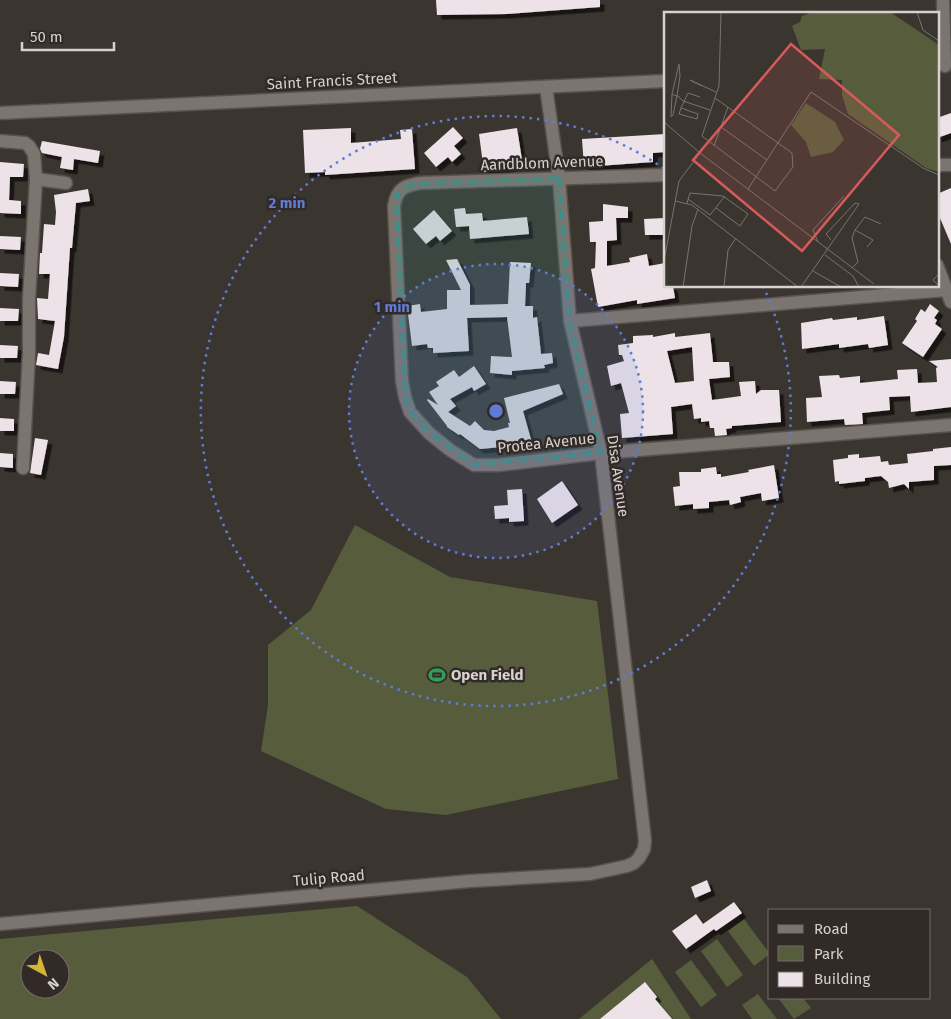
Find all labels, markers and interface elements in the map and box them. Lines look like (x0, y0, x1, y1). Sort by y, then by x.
inset map (664, 12, 938, 288)
scale bar (22, 20, 115, 52)
text: 50 m (30, 28, 63, 46)
street label: Saint Francis Street (266, 69, 398, 93)
street label: Aandblom Avenue (480, 152, 604, 174)
text: 2 min (269, 194, 305, 212)
text: 1 min (374, 298, 410, 316)
centre of rings (487, 402, 505, 420)
street label: Protea Avenue (496, 429, 596, 457)
street label: Disa Avenue (603, 434, 633, 518)
sports icon: Open Field (427, 665, 447, 685)
place label: Open Field (451, 666, 524, 684)
street label: Tulip Road (292, 866, 366, 890)
legend (768, 909, 931, 999)
text: Road (814, 920, 849, 938)
text: Park (814, 945, 844, 963)
north arrow (20, 949, 70, 999)
text: Building (814, 970, 870, 988)
text: N (44, 974, 62, 993)

